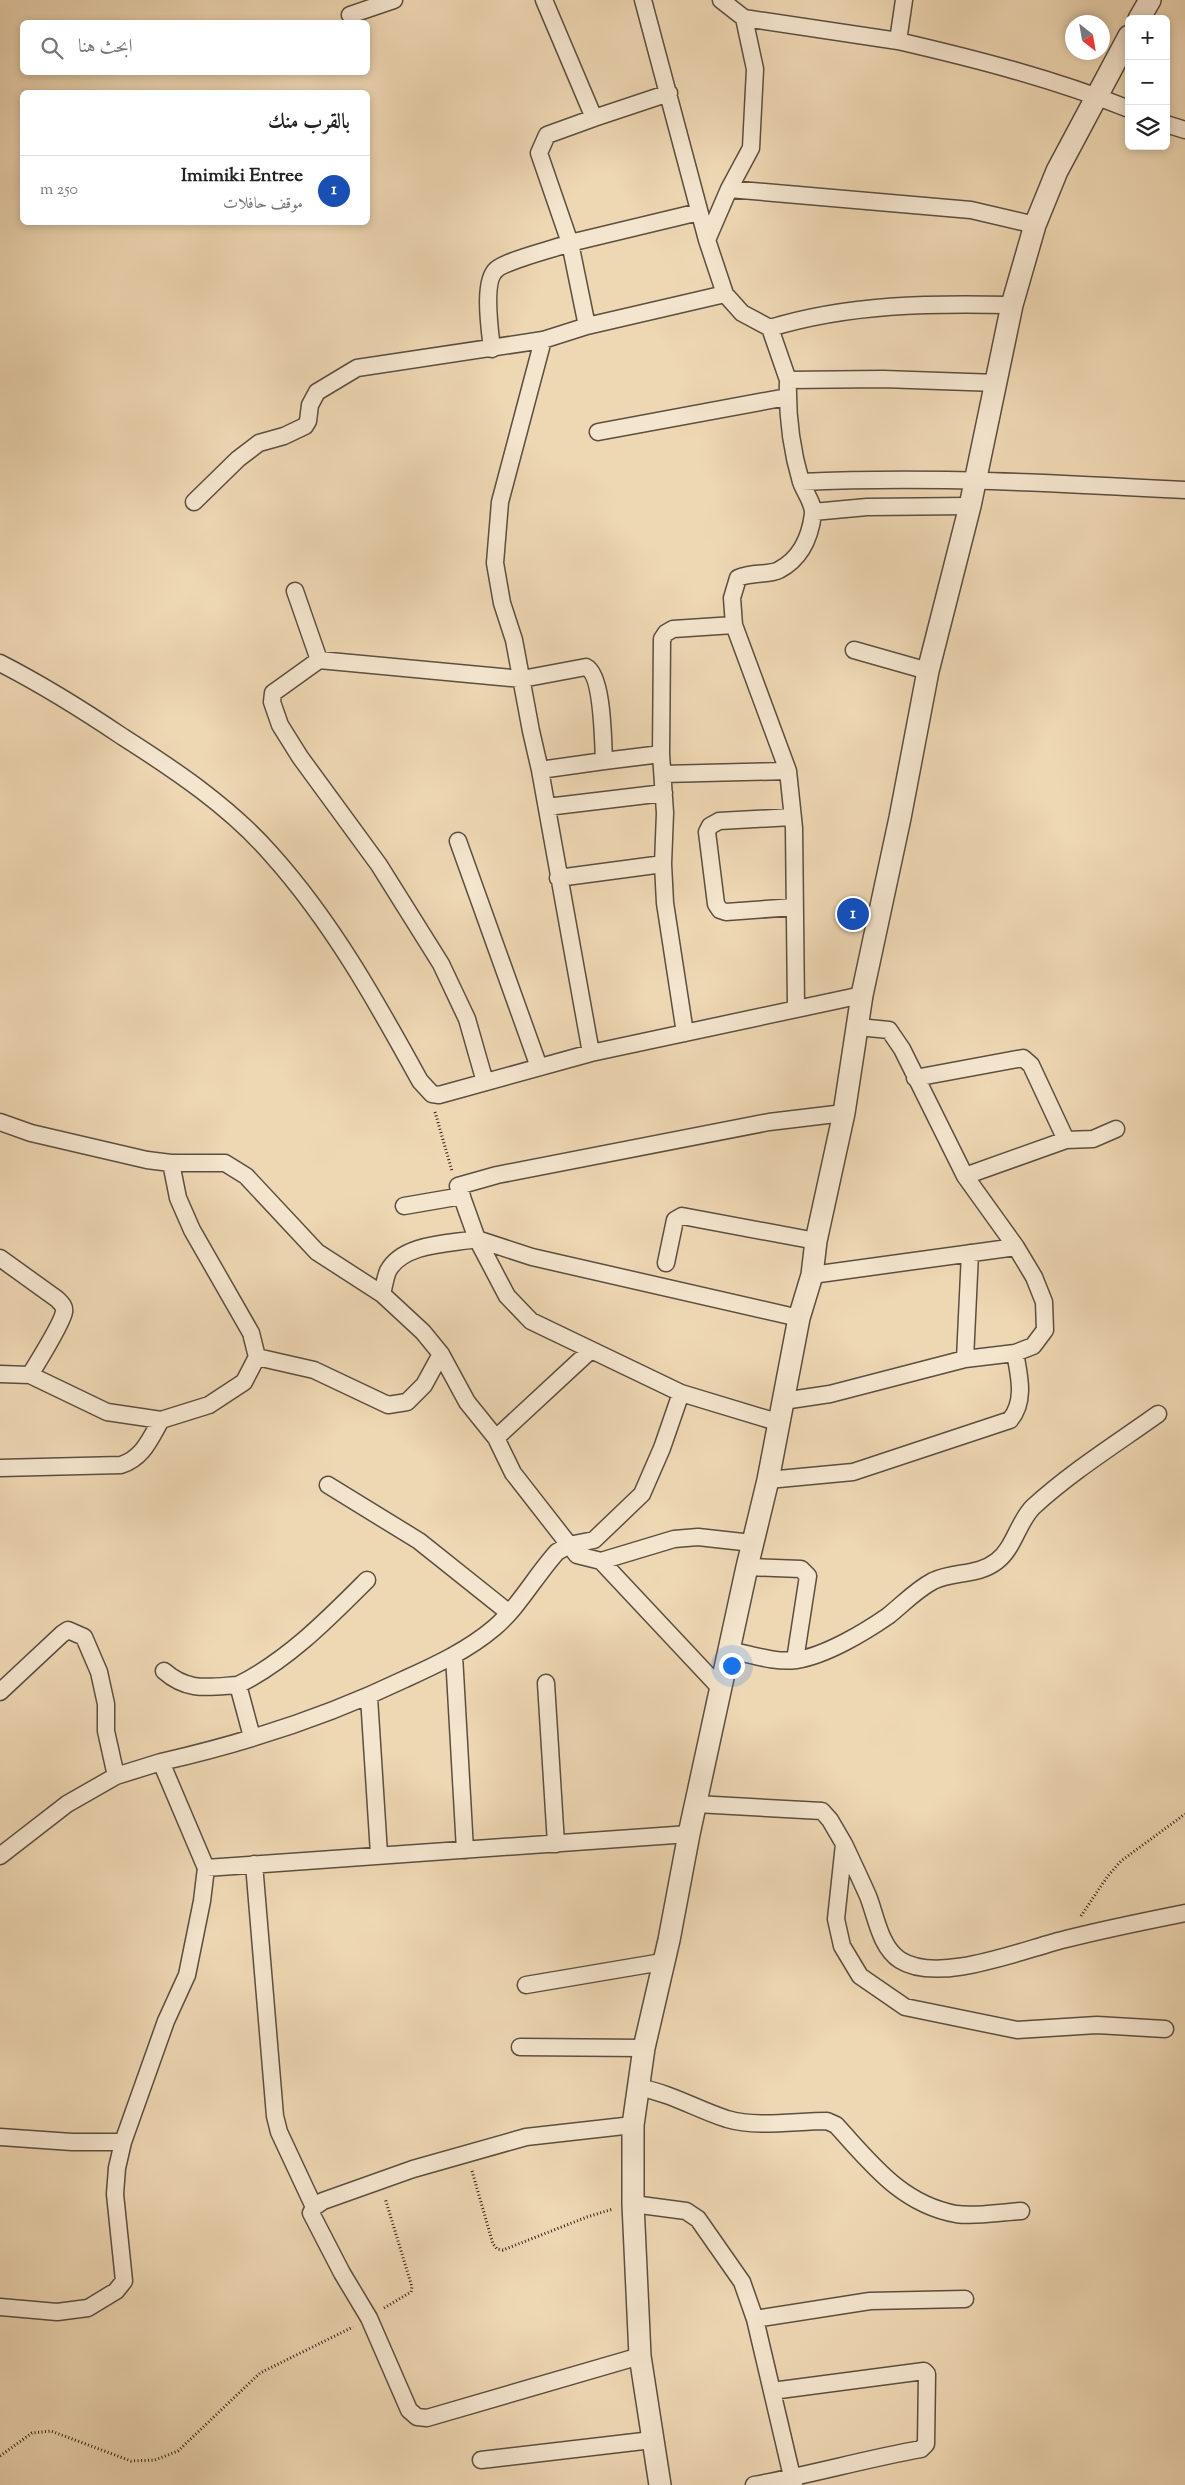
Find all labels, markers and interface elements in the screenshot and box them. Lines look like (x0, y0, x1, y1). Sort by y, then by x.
north arrow (1065, 15, 1110, 60)
map controls (1125, 15, 1170, 150)
button: + (1125, 15, 1170, 60)
search box (20, 20, 370, 75)
icon: search (38, 34, 66, 62)
text: ابحث هنا (78, 34, 133, 61)
button: − (1125, 60, 1170, 105)
button: layers (1125, 105, 1170, 150)
text: بالقرب منك (268, 108, 350, 138)
text: Imimiki Entree (181, 163, 303, 190)
text: 250 m (40, 179, 78, 202)
text: 1 (331, 179, 337, 202)
text: موقف حافلات (223, 193, 303, 216)
pin: 1 (837, 895, 869, 933)
your location (719, 1653, 745, 1679)

